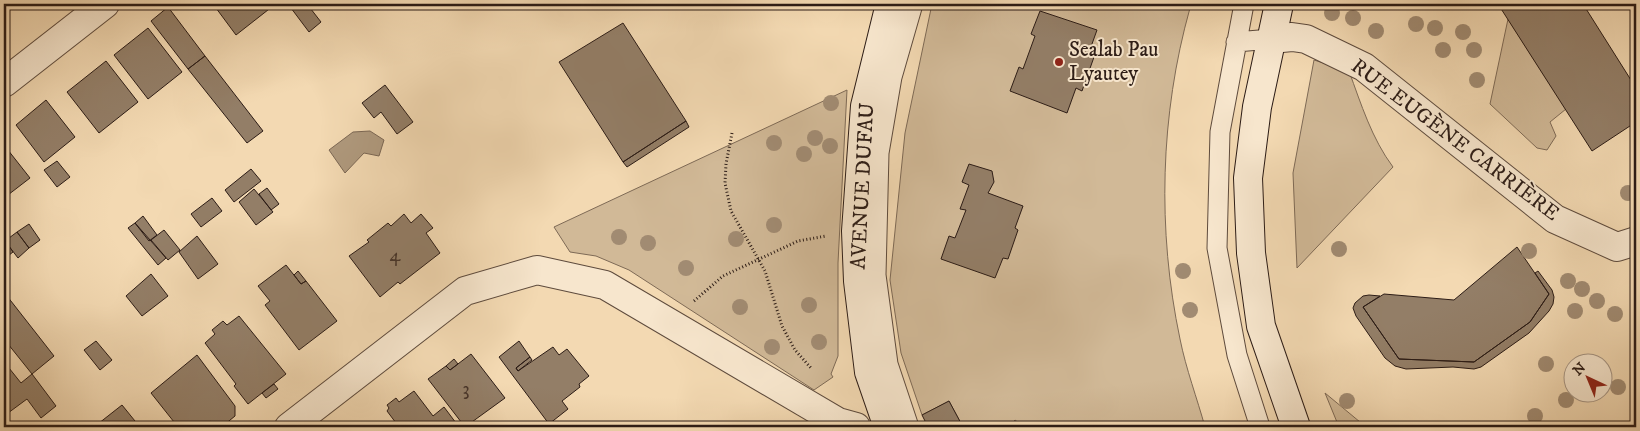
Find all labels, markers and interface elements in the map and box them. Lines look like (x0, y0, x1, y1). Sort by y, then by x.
place label: Sealab Pau Lyautey (1069, 37, 1158, 87)
street label: RUE EUGÈNE CARRIÈRE (1346, 52, 1565, 227)
marker: Sealab Pau Lyautey (1053, 56, 1065, 68)
street label: AVENUE DUFAU (846, 102, 880, 270)
house number: 4 (390, 244, 402, 267)
north arrow (1562, 354, 1612, 404)
text: N (1569, 359, 1590, 380)
house number: 3 (462, 378, 470, 401)

